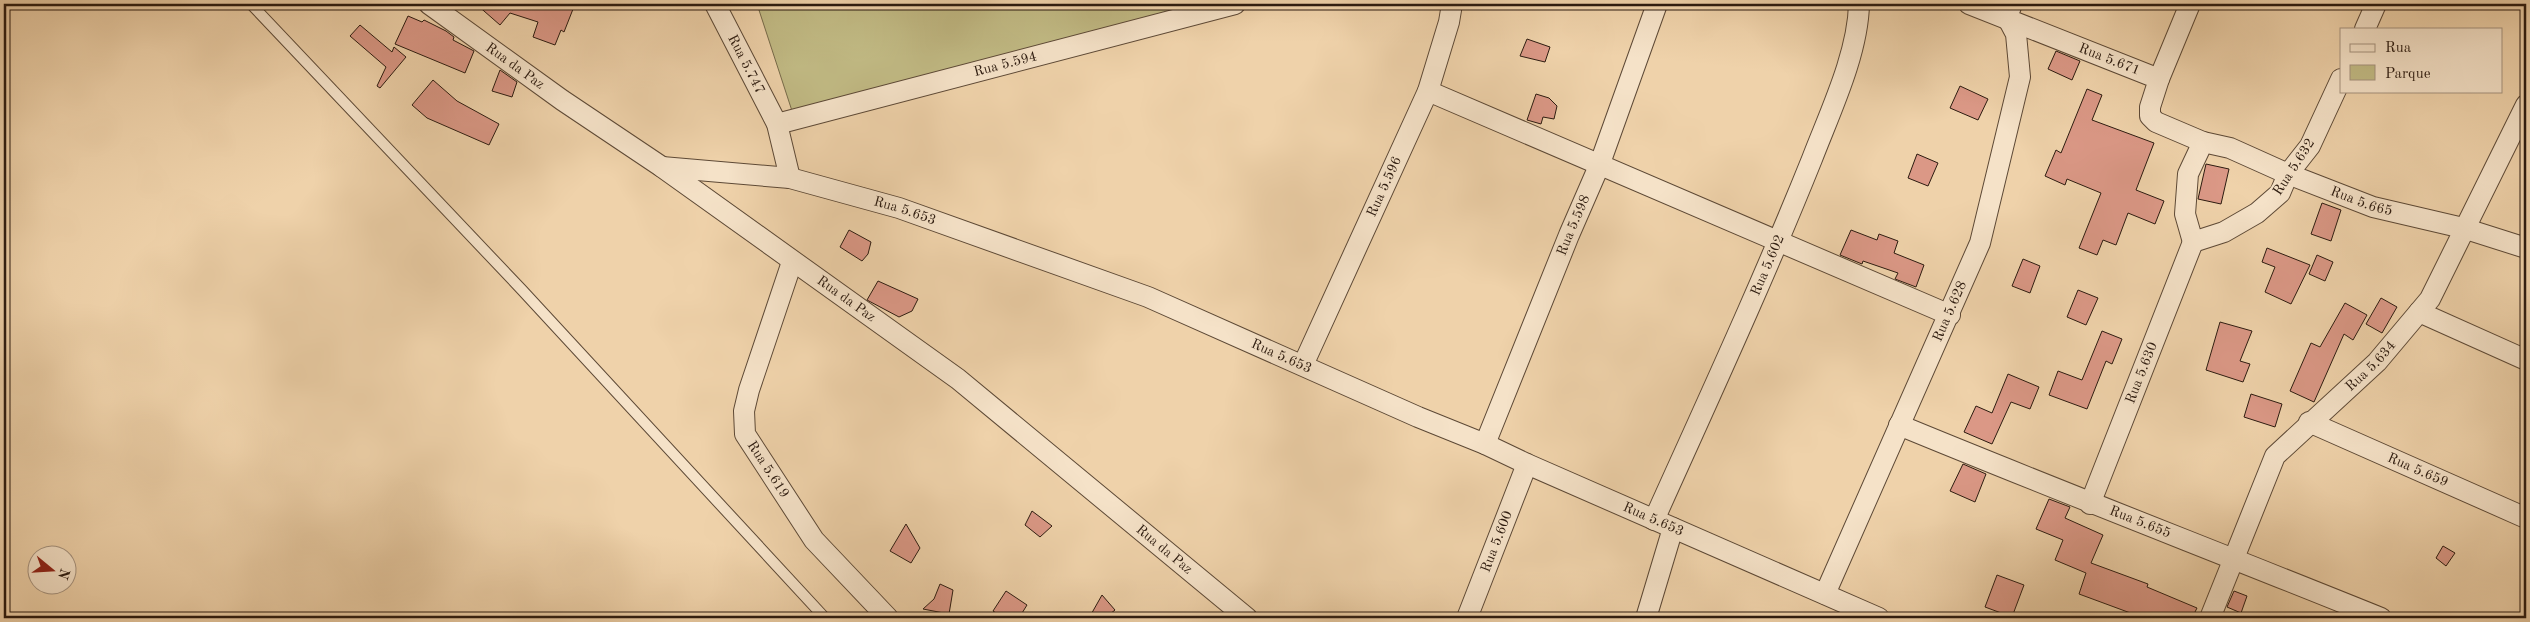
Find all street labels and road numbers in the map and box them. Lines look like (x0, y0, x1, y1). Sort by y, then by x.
street label: Rua 5.747 (725, 32, 767, 96)
street label: Rua da Paz (483, 40, 547, 92)
street label: Rua 5.671 (2077, 41, 2142, 78)
street label: Rua 5.594 (972, 49, 1038, 79)
street label: Rua 5.632 (2270, 136, 2318, 198)
street label: Rua 5.596 (1365, 154, 1404, 219)
street label: Rua 5.665 (2328, 184, 2394, 218)
street label: Rua 5.598 (1554, 193, 1593, 258)
street label: Rua 5.653 (872, 194, 938, 228)
street label: Rua 5.602 (1748, 233, 1787, 298)
street label: Rua da Paz (814, 273, 878, 325)
street label: Rua 5.628 (1930, 279, 1969, 344)
street label: Rua 5.653 (1249, 337, 1314, 376)
street label: Rua 5.634 (2343, 338, 2399, 394)
street label: Rua 5.630 (2123, 340, 2160, 405)
street label: Rua 5.619 (745, 439, 792, 500)
street label: Rua 5.659 (2385, 451, 2450, 490)
street label: Rua 5.653 (1621, 500, 1686, 539)
street label: Rua 5.655 (2107, 504, 2173, 541)
street label: Rua 5.600 (1478, 509, 1515, 574)
street label: Rua da Paz (1133, 522, 1195, 577)

